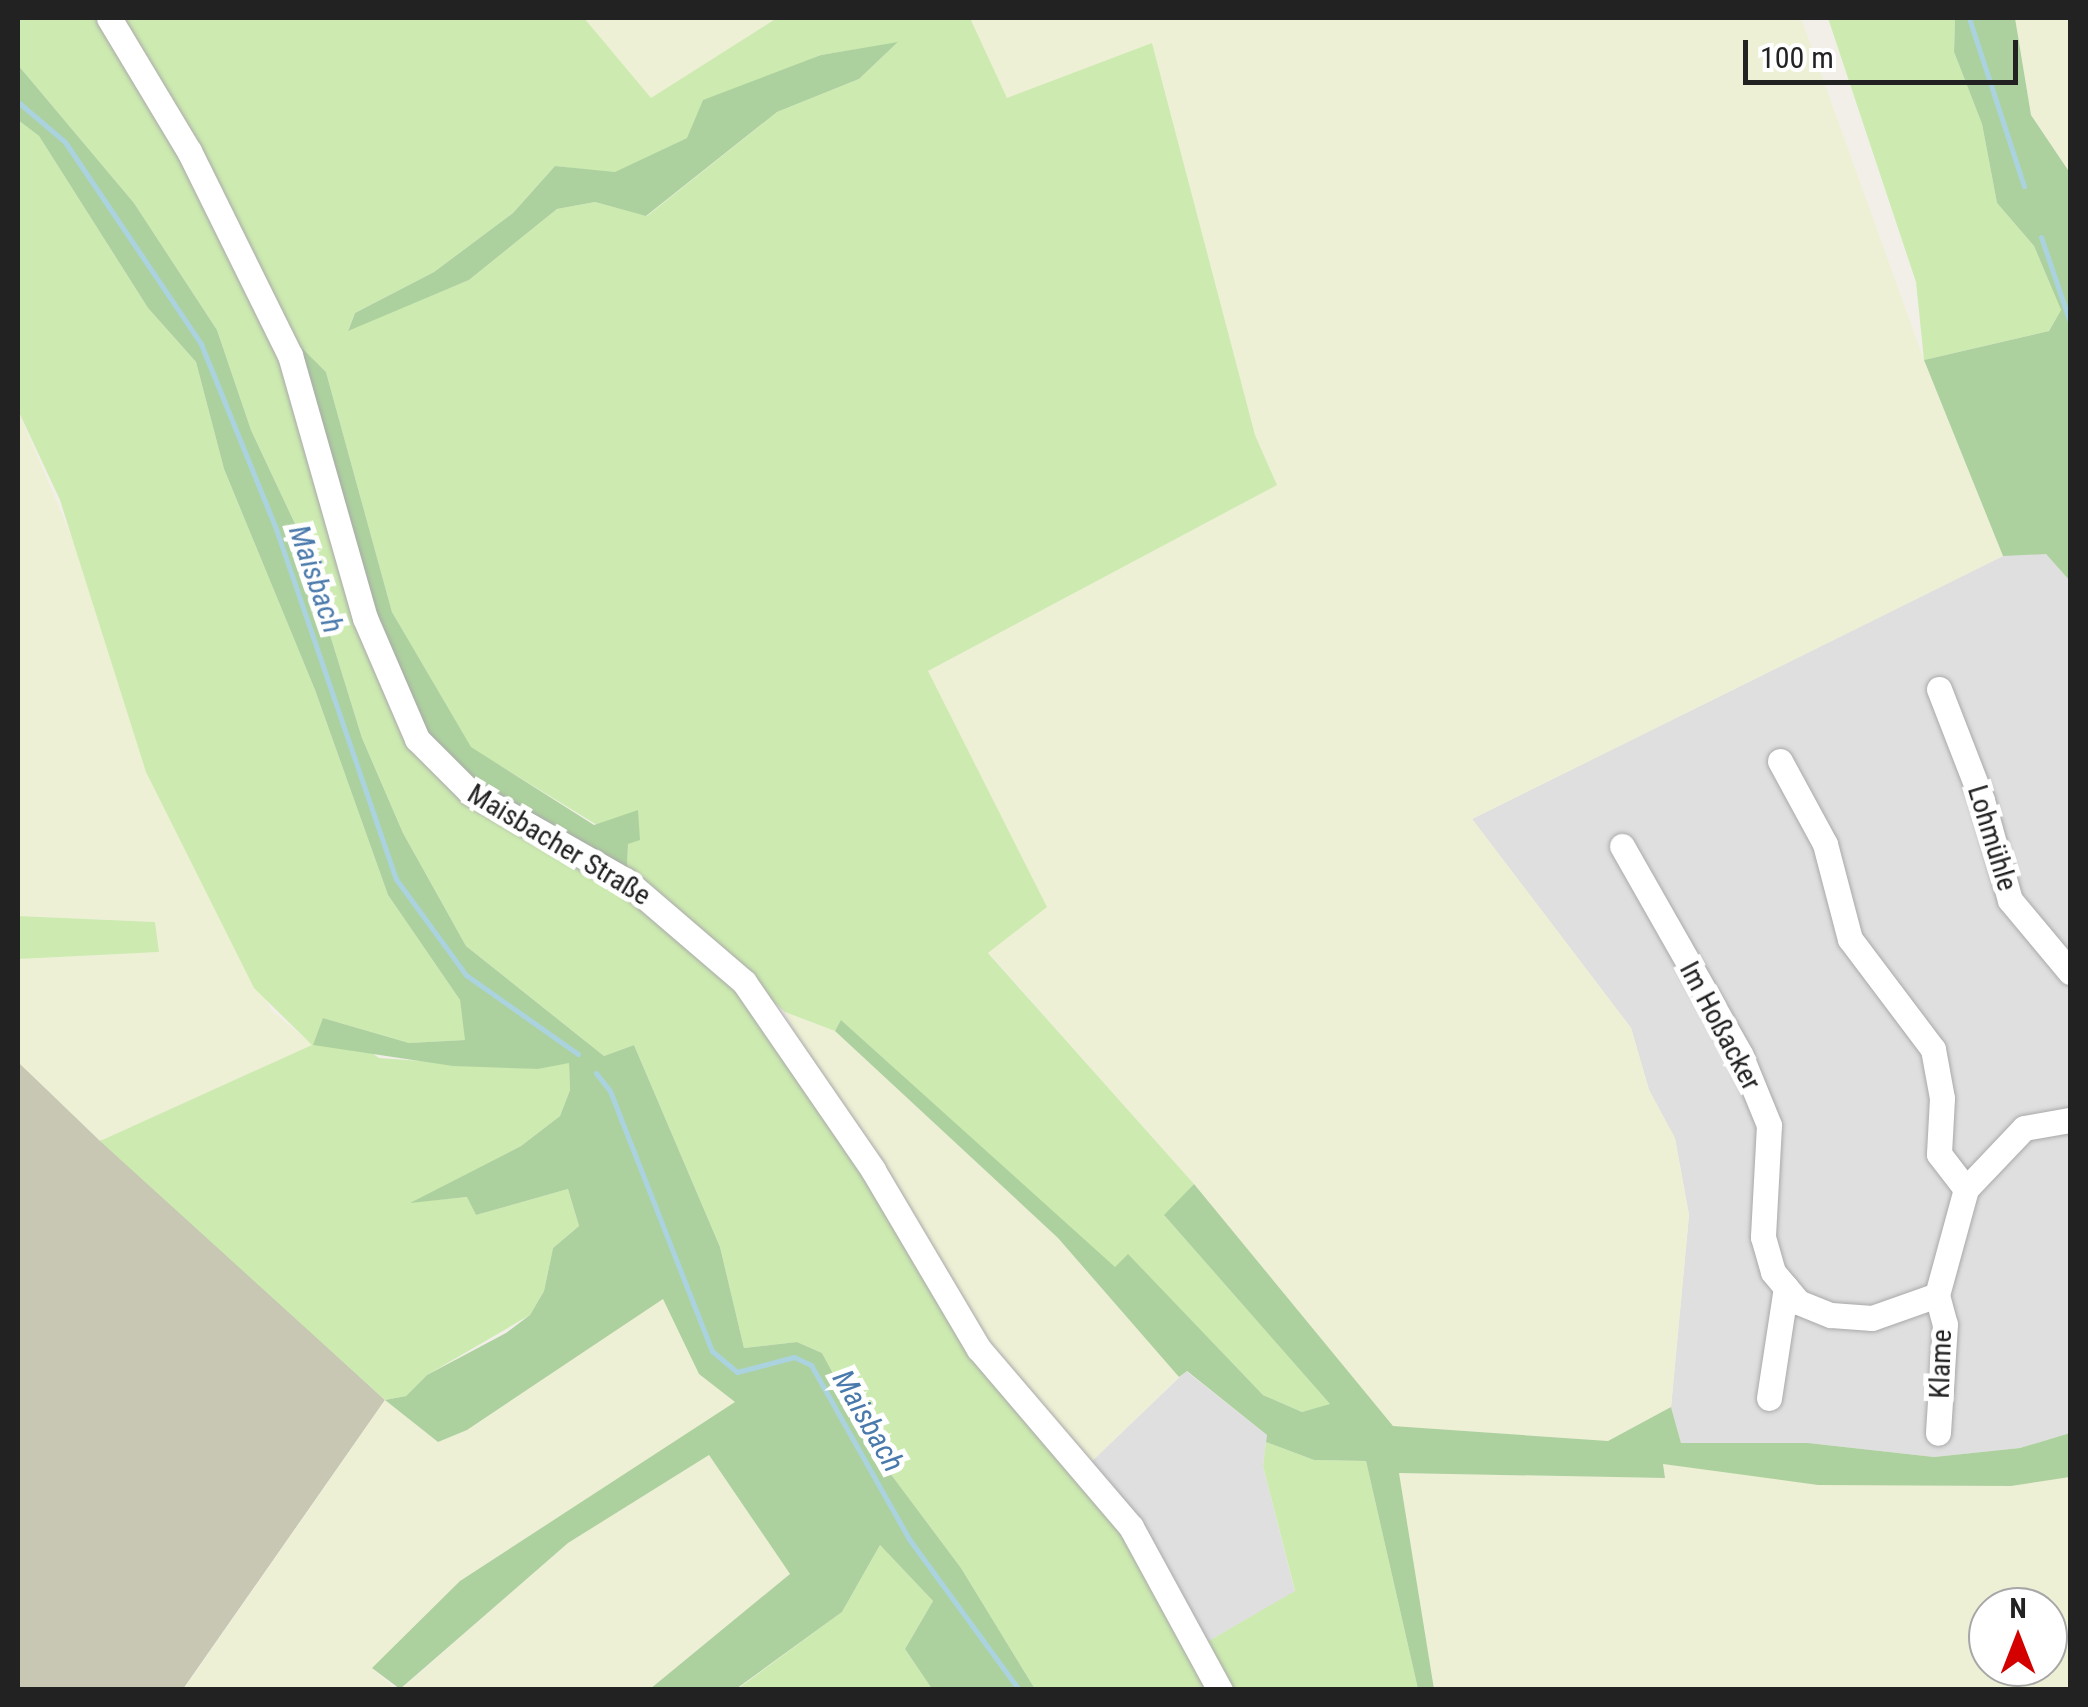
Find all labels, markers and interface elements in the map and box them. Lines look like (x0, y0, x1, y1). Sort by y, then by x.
scale bar (1748, 20, 2023, 82)
text: 100 m (1760, 40, 1834, 75)
water label: Maisbach (281, 520, 351, 638)
street label: Maisbacher Straße (461, 777, 657, 913)
street label: Lohmühle (1960, 781, 2024, 895)
street label: Im Hoßacker (1672, 956, 1768, 1096)
street label: Klame (1923, 1329, 1959, 1399)
water label: Maisbach (824, 1364, 912, 1478)
north arrow (1968, 1587, 2068, 1687)
text: N (2009, 1592, 2027, 1625)

